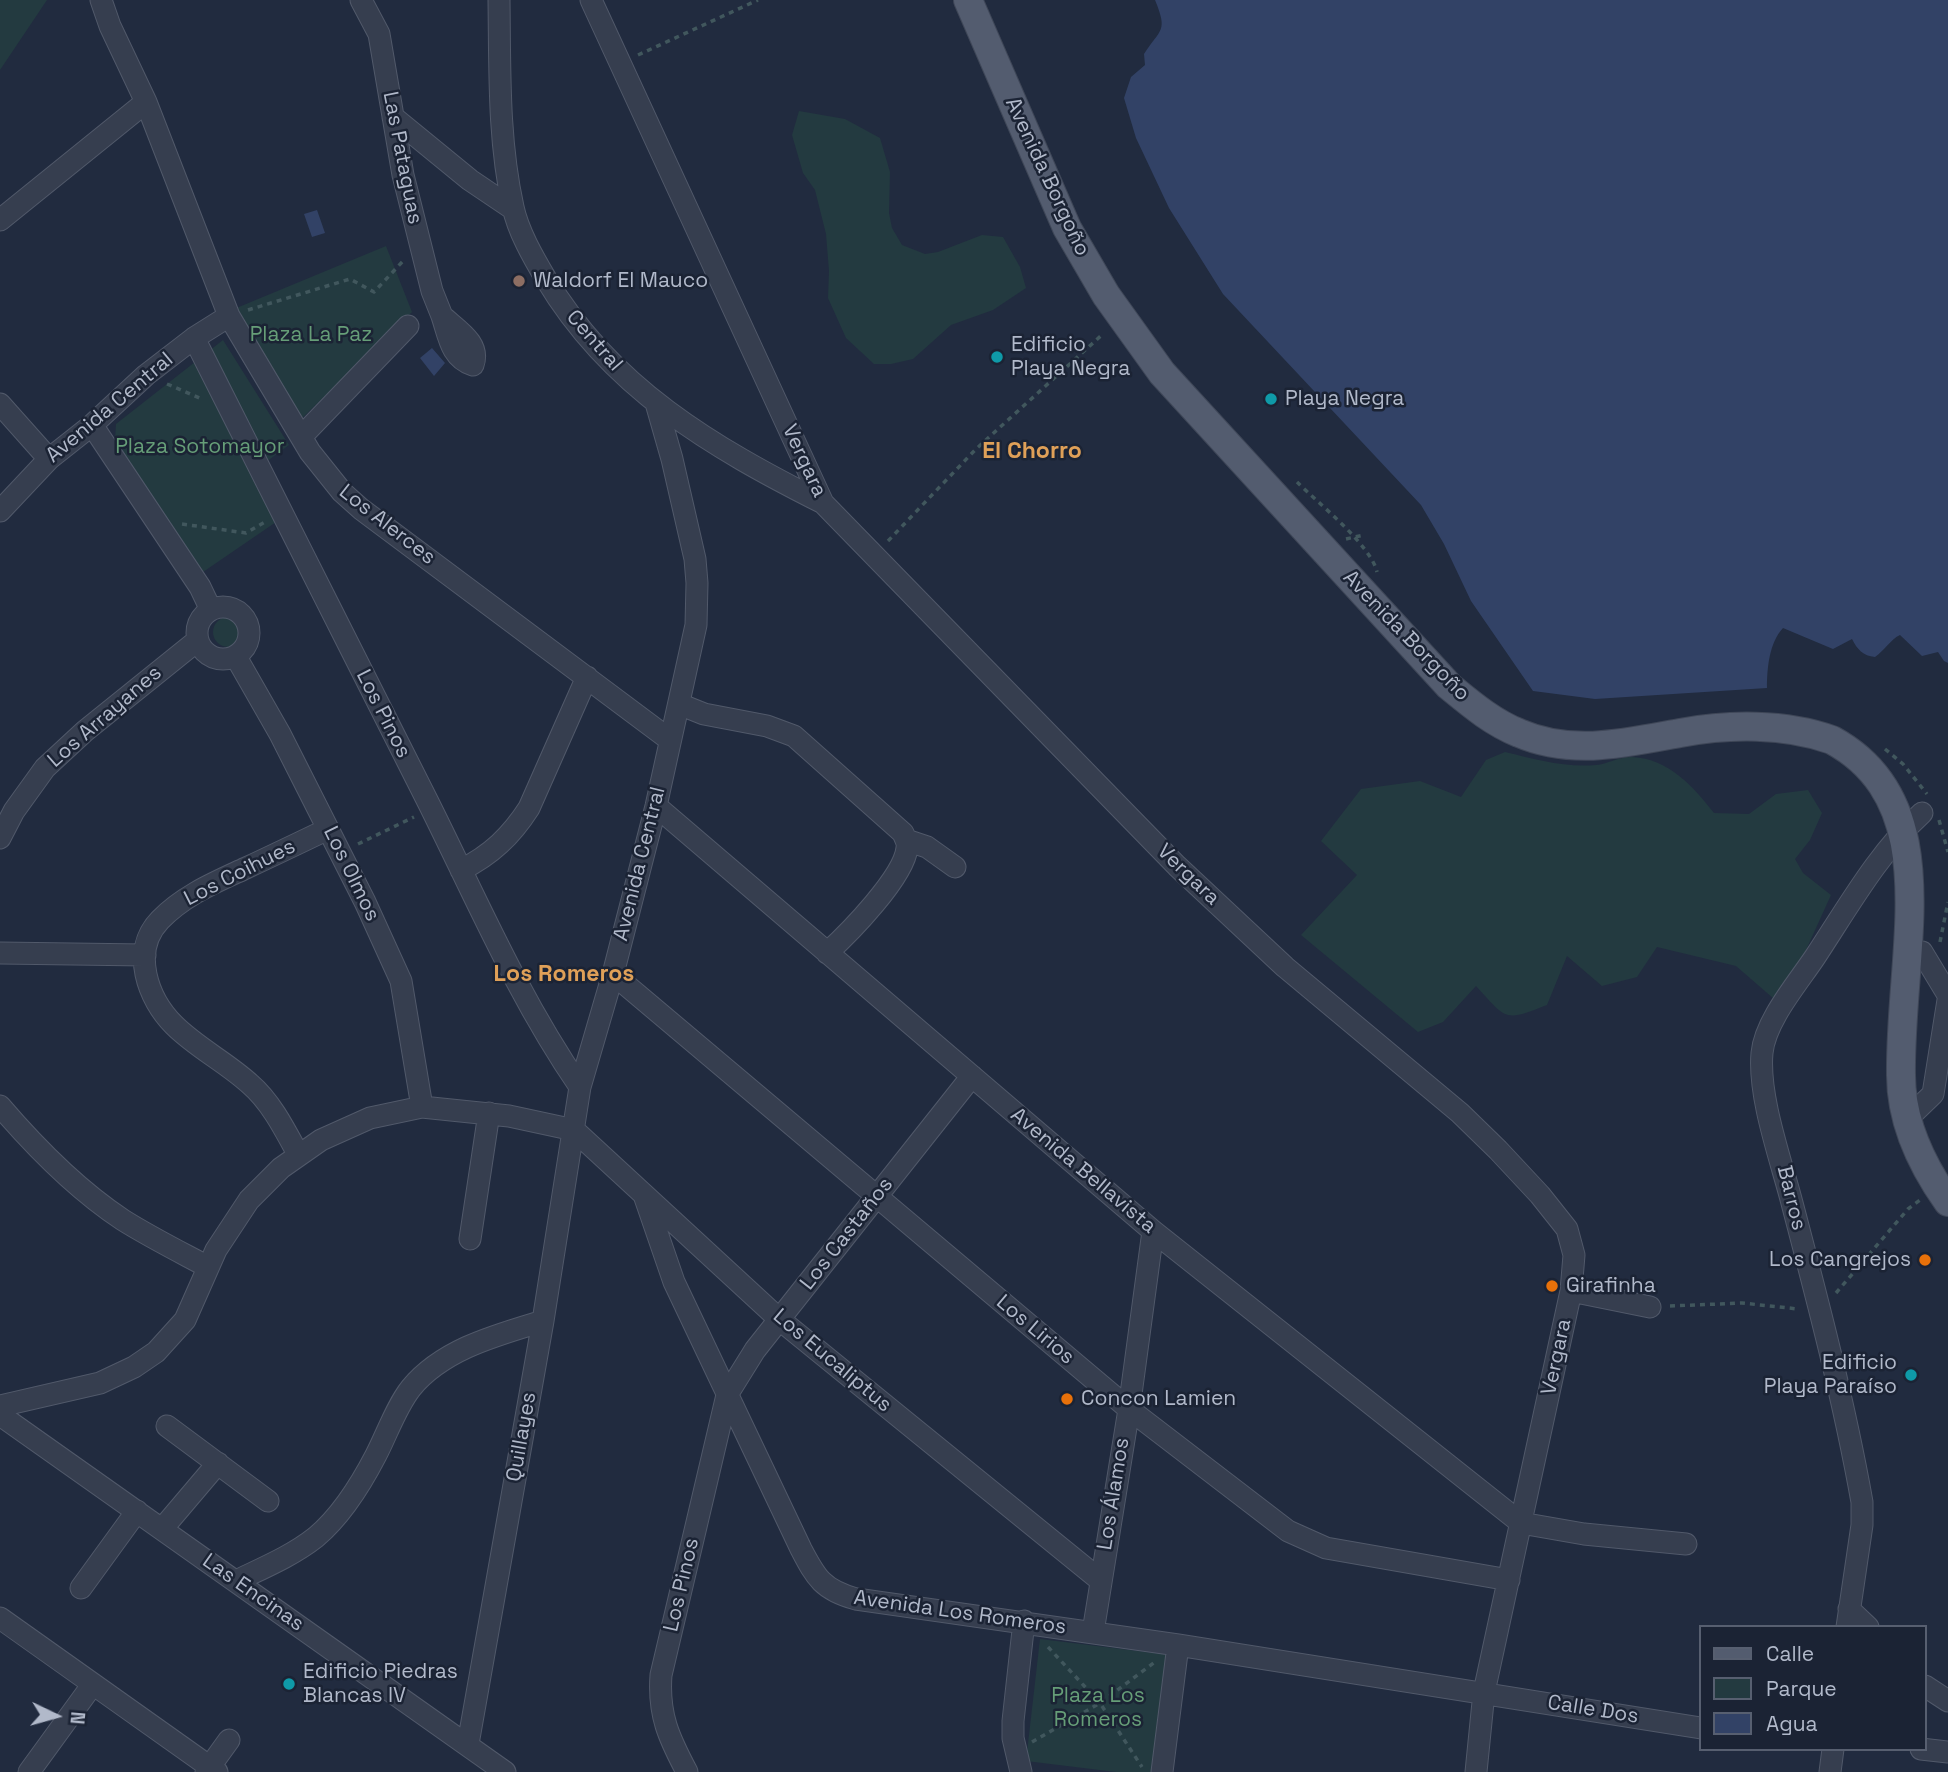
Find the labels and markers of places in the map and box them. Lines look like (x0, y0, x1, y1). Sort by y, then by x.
place label: Waldorf El Mauco (533, 268, 708, 294)
marker: Waldorf El Mauco (511, 273, 527, 289)
place label: Edificio Playa Negra (1011, 332, 1130, 382)
marker: Edificio Playa Negra (989, 349, 1005, 365)
place label: Playa Negra (1285, 386, 1404, 412)
marker: Playa Negra (1263, 391, 1279, 407)
place label: Los Cangrejos (1769, 1247, 1911, 1273)
marker: Los Cangrejos (1917, 1252, 1933, 1268)
place label: Girafinha (1566, 1273, 1656, 1299)
marker: Girafinha (1544, 1278, 1560, 1294)
place label: Edificio Playa Paraíso (1764, 1350, 1897, 1400)
marker: Edificio Playa Paraíso (1903, 1367, 1919, 1383)
place label: Concon Lamien (1081, 1386, 1236, 1412)
marker: Concon Lamien (1059, 1391, 1075, 1407)
place label: Edificio Piedras Blancas IV (303, 1659, 458, 1709)
marker: Edificio Piedras Blancas IV (281, 1676, 297, 1692)

